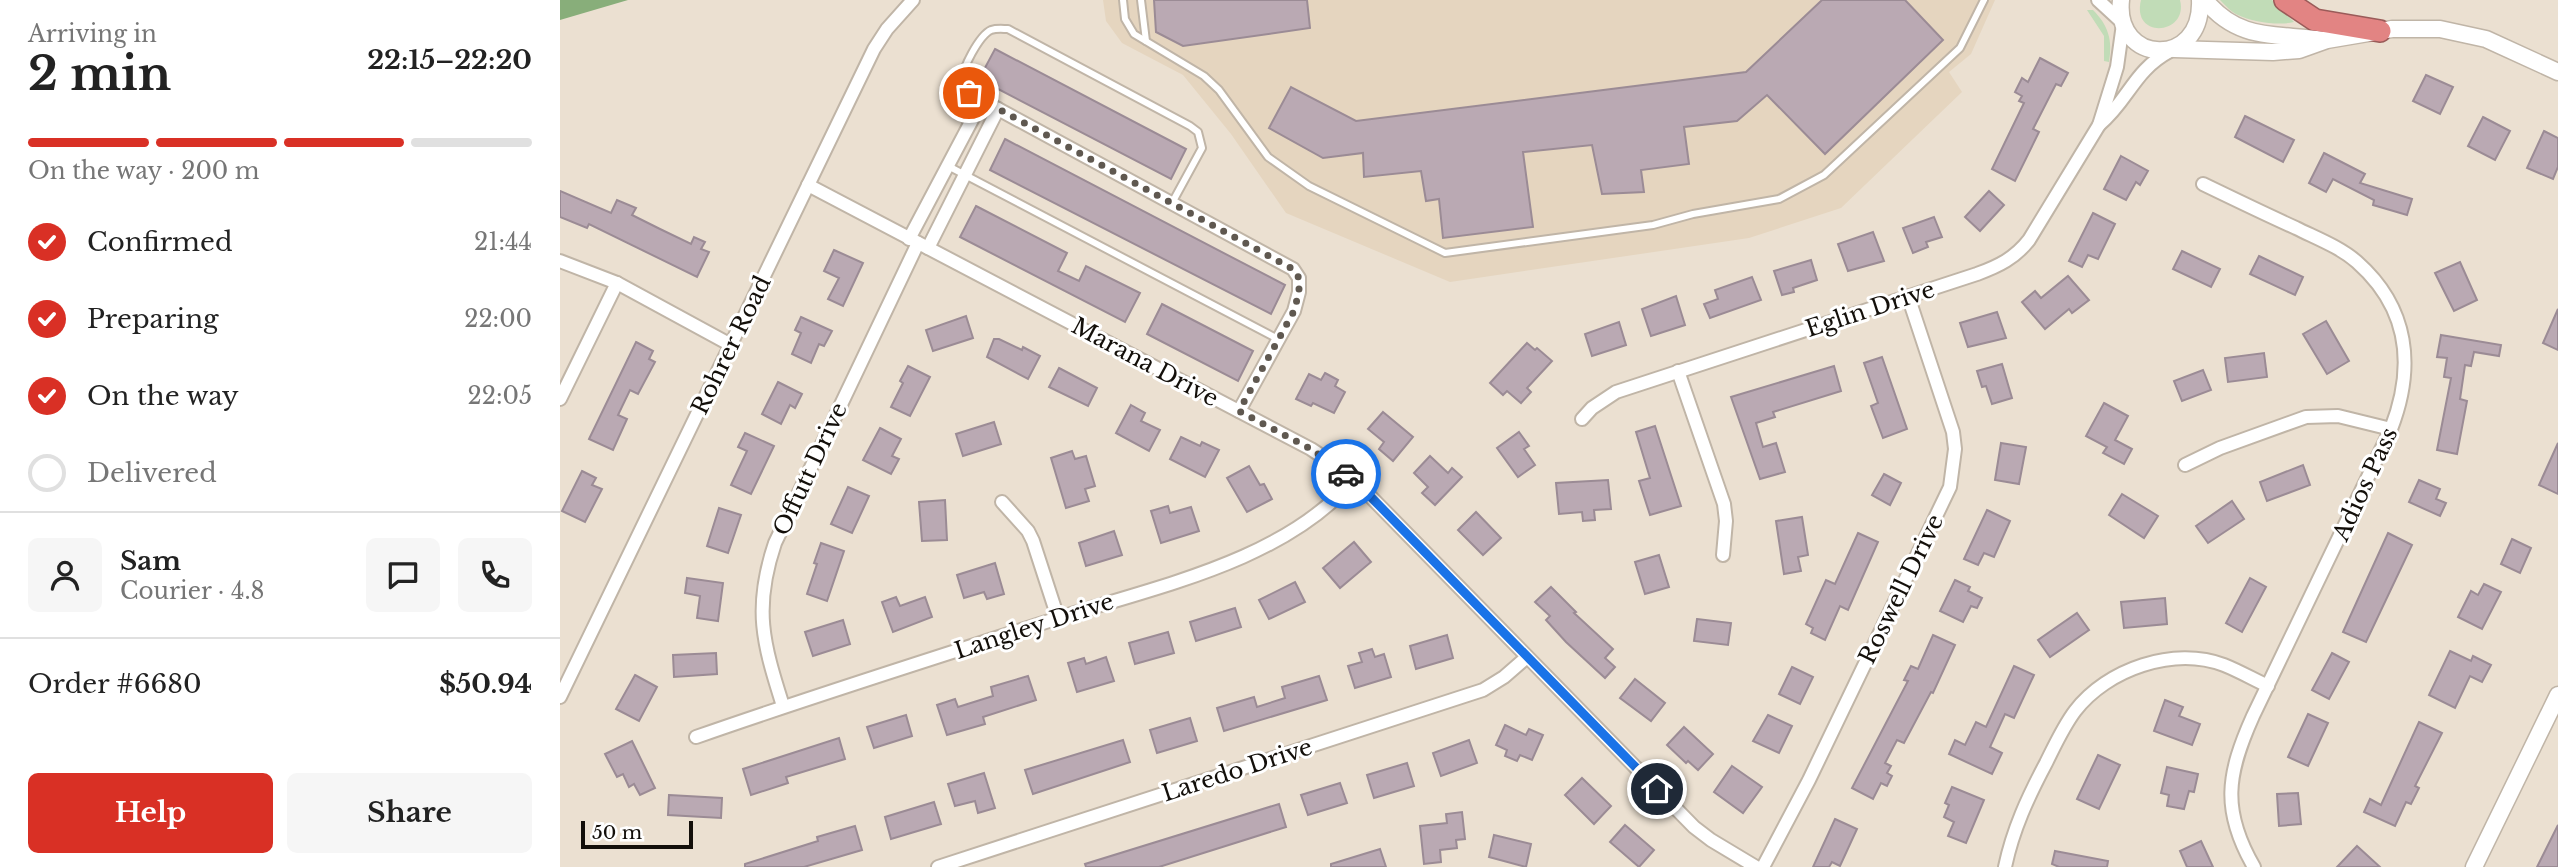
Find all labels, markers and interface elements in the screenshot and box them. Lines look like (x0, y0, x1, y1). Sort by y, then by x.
text: Arriving in (28, 20, 157, 48)
text: 22:15–22:20 (367, 44, 532, 76)
text: 2 min (28, 45, 171, 102)
pin (939, 63, 999, 123)
icon: bag (950, 74, 988, 112)
text: On the way · 200 m (28, 157, 260, 185)
icon: check (28, 223, 66, 261)
text: Confirmed (87, 226, 232, 258)
text: 21:44 (474, 228, 532, 256)
street label: Rohrer Road (685, 271, 777, 419)
street label: Eglin Drive (1802, 275, 1938, 343)
icon: check (28, 300, 66, 338)
text: Preparing (87, 303, 219, 335)
text: 22:00 (464, 305, 532, 333)
street label: Marana Drive (1067, 312, 1223, 412)
icon: check (28, 377, 66, 415)
text: On the way (87, 380, 239, 412)
text: 22:05 (468, 382, 532, 410)
street label: Offutt Drive (767, 398, 853, 540)
street label: Adios Pass (2326, 423, 2403, 546)
courier (1311, 439, 1381, 509)
icon: car (1327, 455, 1365, 493)
text: Delivered (87, 457, 217, 489)
street label: Roswell Drive (1853, 510, 1949, 668)
button: person (28, 538, 102, 612)
button: chat (366, 538, 440, 612)
button: phone (458, 538, 532, 612)
text: Sam (120, 545, 181, 577)
text: Courier · 4.8 (120, 577, 265, 605)
street label: Langley Drive (951, 587, 1117, 665)
text: Order #6680 (28, 668, 201, 700)
text: $50.94 (439, 668, 532, 700)
street label: Laredo Drive (1158, 733, 1316, 807)
pin (1627, 759, 1687, 819)
icon: home (1638, 770, 1676, 808)
button: Help (28, 773, 273, 853)
button: Share (287, 773, 532, 853)
scale bar (581, 818, 693, 850)
text: 50 m (592, 821, 642, 844)

